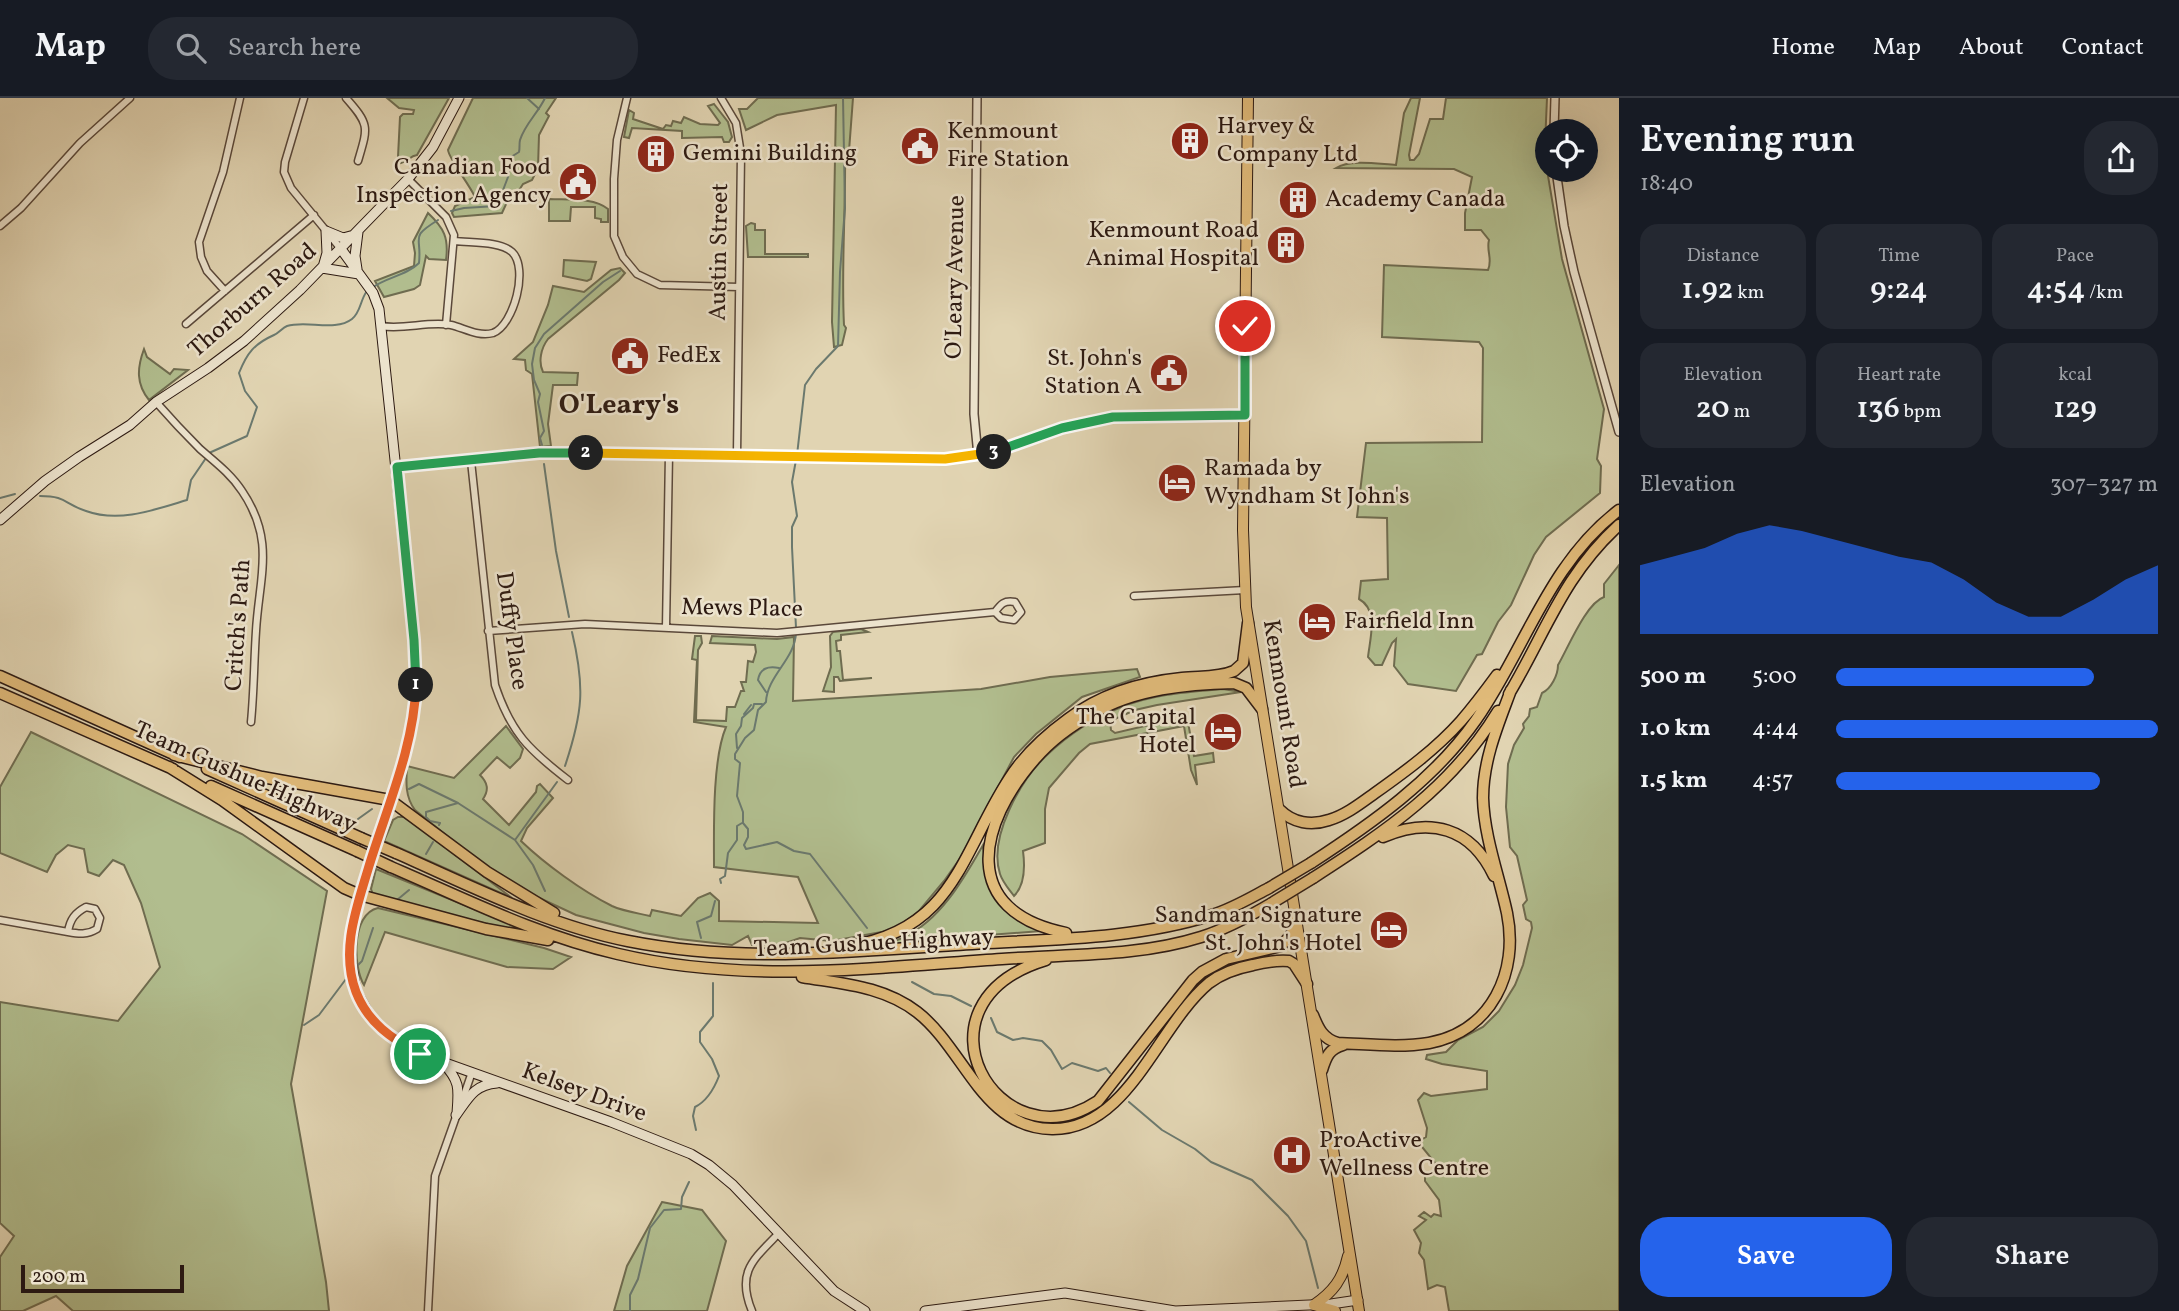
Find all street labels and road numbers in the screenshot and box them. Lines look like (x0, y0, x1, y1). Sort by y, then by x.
street label: Austin Street (702, 183, 738, 321)
street label: O'Leary Avenue (938, 195, 974, 359)
street label: Thorburn Road (181, 235, 325, 367)
street label: Critch's Path (217, 558, 261, 692)
street label: Duffy Place (486, 570, 536, 692)
street label: Mews Place (681, 591, 803, 627)
street label: Kenmount Road (1253, 617, 1313, 791)
street label: Team Gushue Highway (128, 713, 362, 843)
street label: Team Gushue Highway (753, 921, 995, 967)
street label: Kelsey Drive (517, 1055, 651, 1131)

